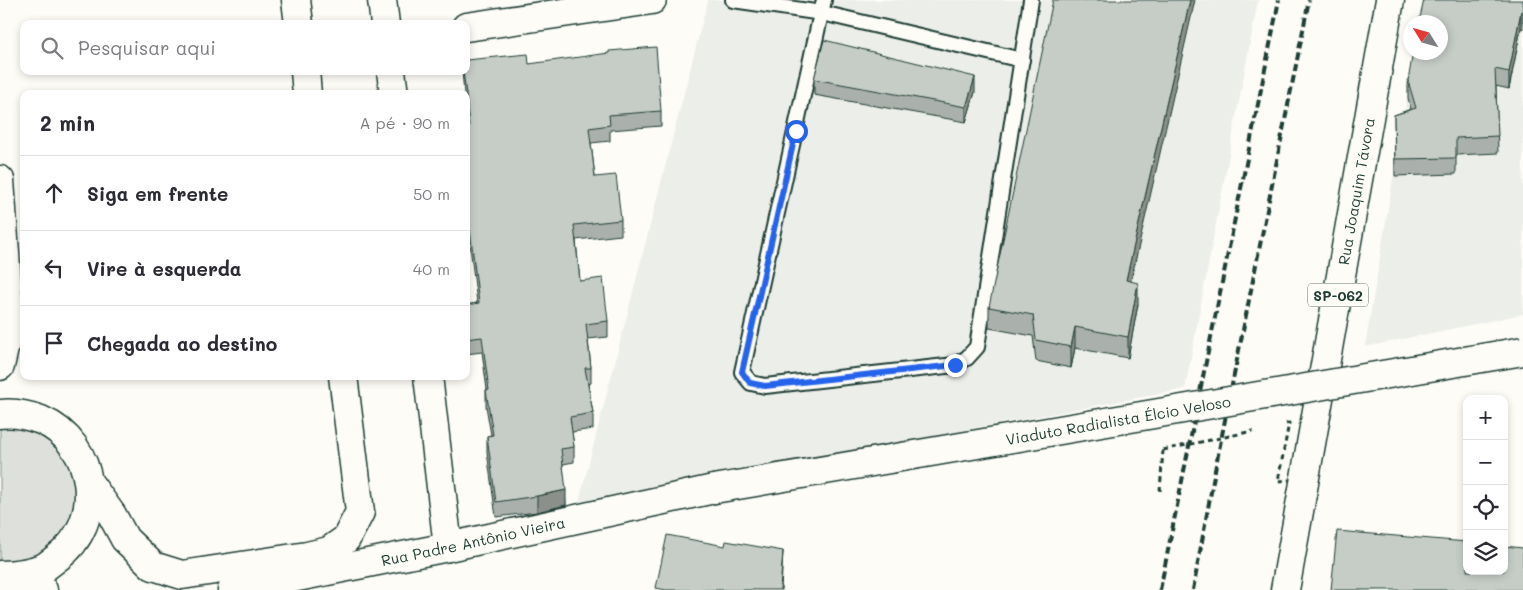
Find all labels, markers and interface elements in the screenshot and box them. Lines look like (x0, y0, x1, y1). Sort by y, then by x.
north arrow (1403, 15, 1448, 60)
search box (20, 20, 470, 75)
icon: search (38, 34, 66, 62)
text: Pesquisar aqui (78, 35, 216, 60)
text: 2 min (40, 109, 95, 136)
text: A pé · 90 m (360, 112, 450, 133)
street label: Rua Joaquim Távora (1333, 116, 1379, 266)
route start (785, 120, 808, 143)
icon: ahead (40, 179, 68, 207)
text: Siga em frente (87, 181, 228, 206)
text: 50 m (413, 183, 450, 204)
icon: left (40, 254, 68, 282)
text: Vire à esquerda (87, 256, 242, 281)
text: 40 m (413, 258, 450, 279)
road number: SP-062 (1308, 284, 1368, 306)
icon: arrive (40, 329, 68, 357)
text: Chegada ao destino (87, 331, 277, 356)
route end (944, 354, 967, 377)
street label: Viaduto Radialista Élcio Veloso (1004, 391, 1232, 449)
map controls (1463, 395, 1508, 575)
button: + (1463, 395, 1508, 440)
button: − (1463, 440, 1508, 485)
button: locate (1463, 485, 1508, 530)
street label: Rua Padre Antônio Vieira (379, 512, 567, 570)
button: layers (1463, 530, 1508, 575)

